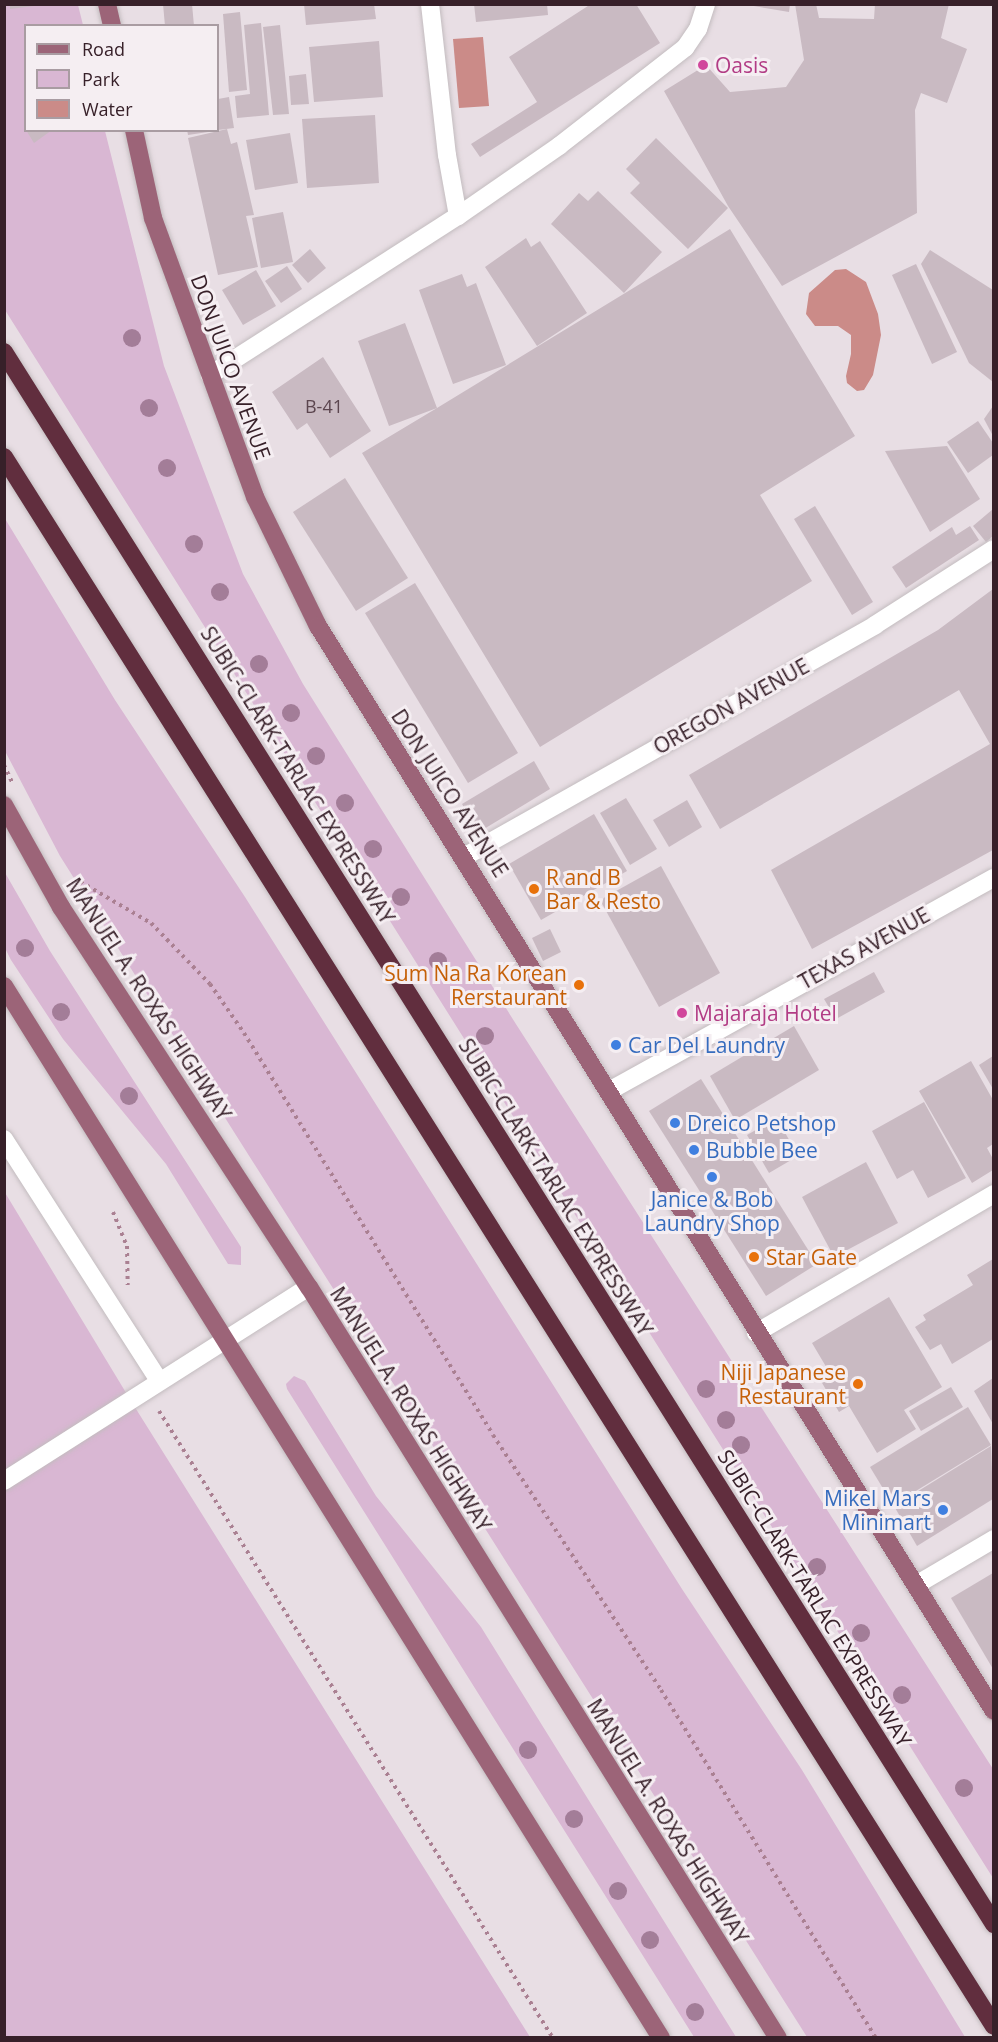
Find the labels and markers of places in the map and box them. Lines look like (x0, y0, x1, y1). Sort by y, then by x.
place label: Oasis (715, 52, 768, 78)
marker: Oasis (696, 58, 710, 72)
place label: R and B Bar & Resto (546, 864, 661, 914)
marker: R and B Bar & Resto (527, 882, 541, 896)
place label: Sum Na Ra Korean Rerstaurant (384, 960, 567, 1010)
marker: Sum Na Ra Korean Rerstaurant (572, 978, 586, 992)
place label: Majaraja Hotel (694, 1000, 837, 1026)
marker: Majaraja Hotel (675, 1006, 689, 1020)
place label: Car Del Laundry (628, 1032, 785, 1058)
marker: Car Del Laundry (609, 1038, 623, 1052)
place label: Dreico Petshop (687, 1110, 836, 1136)
marker: Dreico Petshop (668, 1116, 682, 1130)
place label: Bubble Bee (706, 1137, 818, 1163)
marker: Bubble Bee (687, 1143, 701, 1157)
marker: Janice & Bob Laundry Shop (705, 1170, 719, 1184)
place label: Janice & Bob Laundry Shop (644, 1186, 780, 1236)
place label: Star Gate (766, 1244, 857, 1270)
marker: Star Gate (747, 1250, 761, 1264)
place label: Niji Japanese Restaurant (721, 1359, 846, 1409)
marker: Niji Japanese Restaurant (851, 1377, 865, 1391)
place label: Mikel Mars Minimart (824, 1485, 931, 1535)
marker: Mikel Mars Minimart (936, 1503, 950, 1517)

